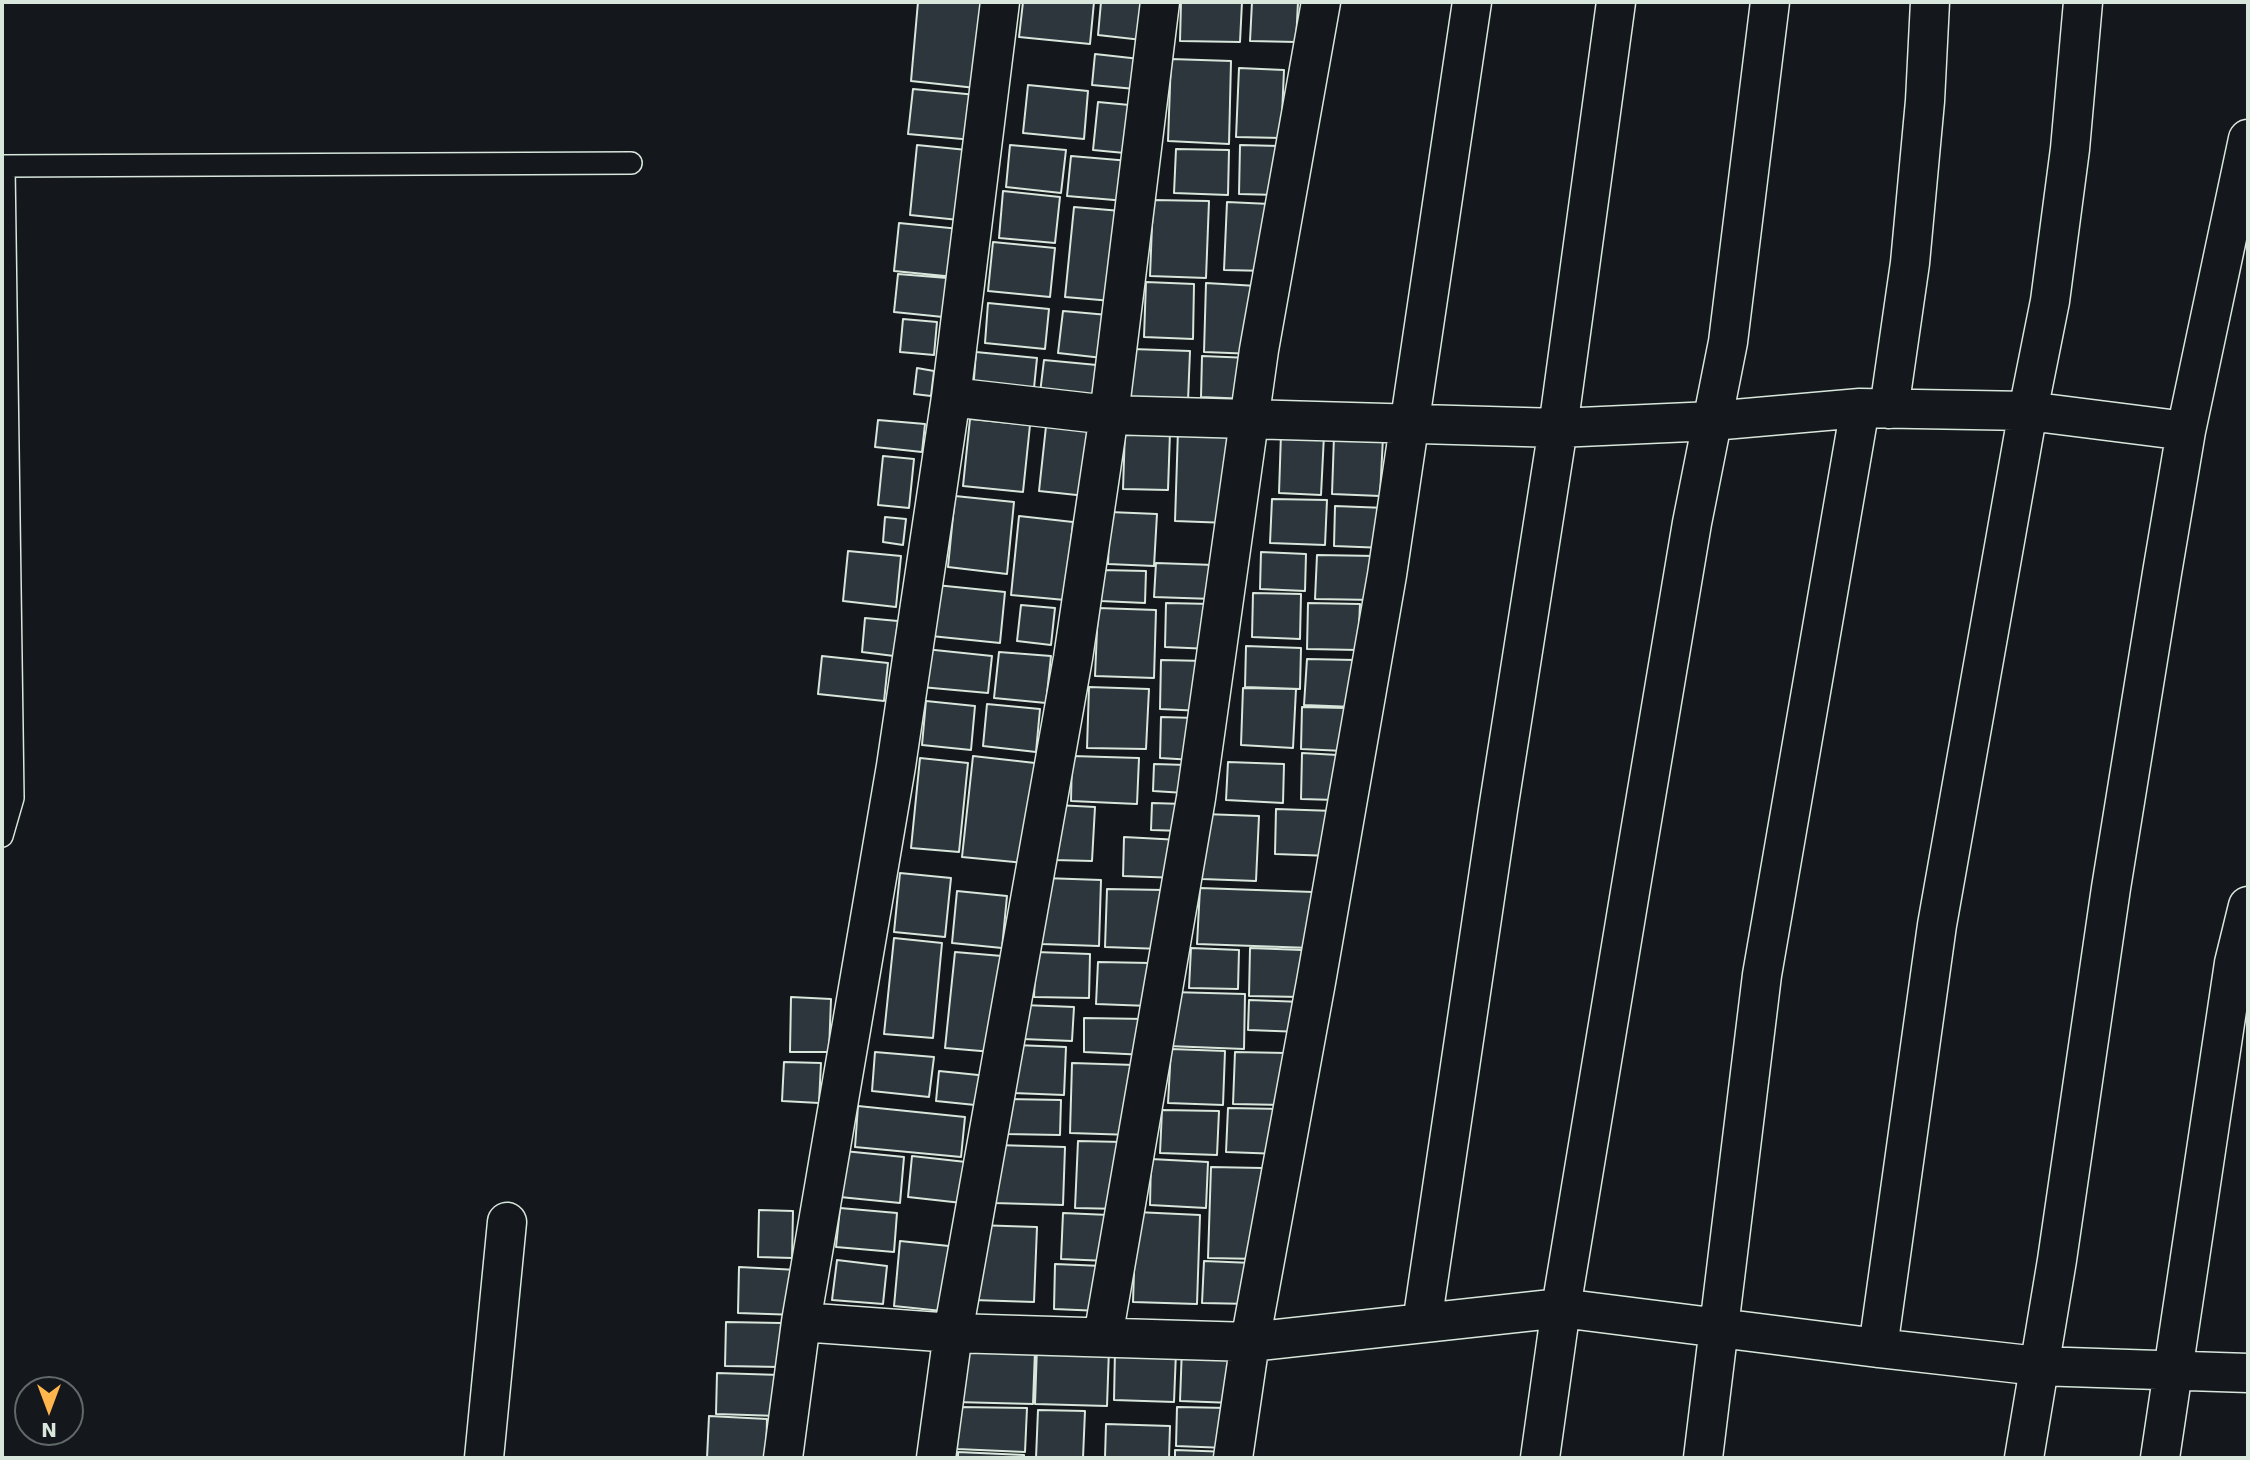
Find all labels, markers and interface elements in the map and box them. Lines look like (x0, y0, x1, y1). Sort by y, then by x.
north arrow (14, 1376, 84, 1446)
text: N (41, 1419, 57, 1441)

